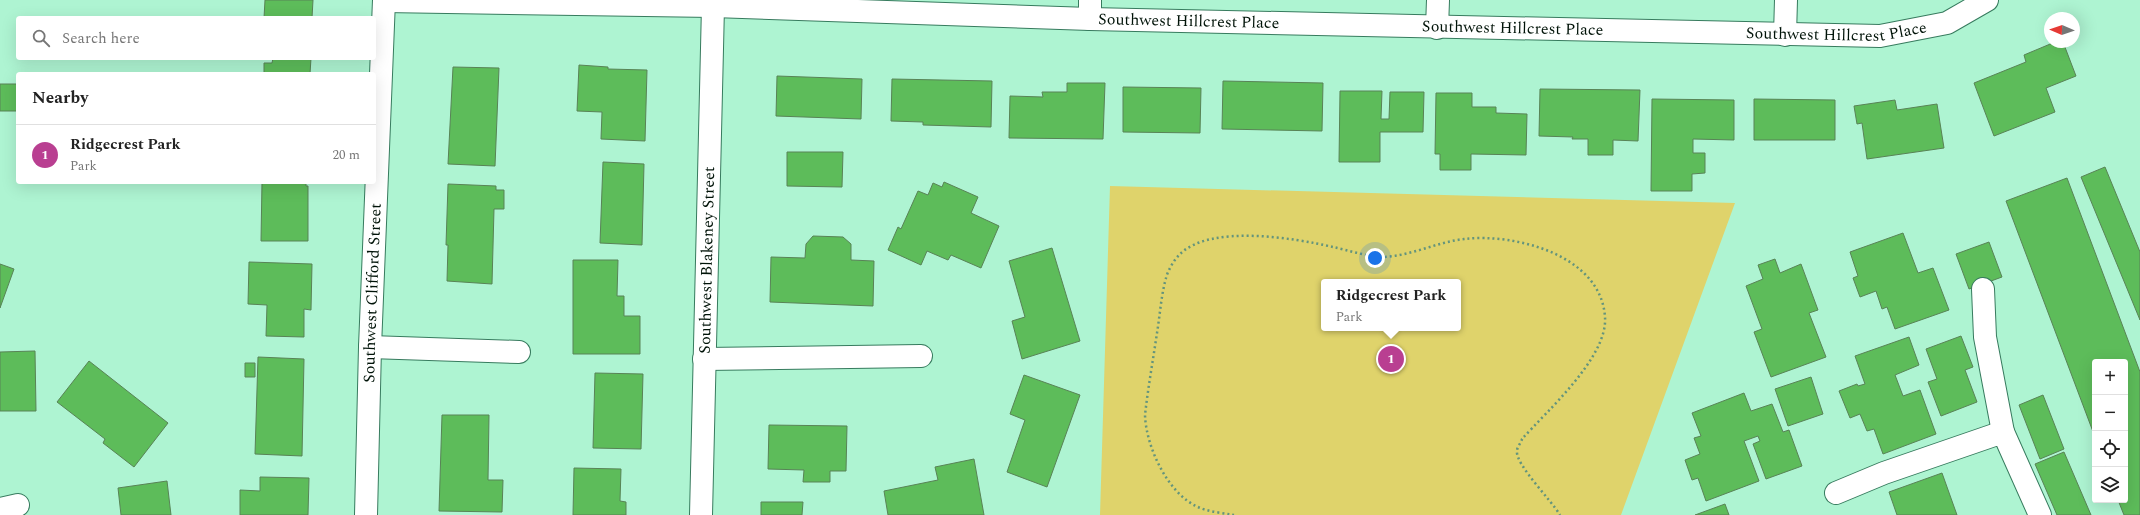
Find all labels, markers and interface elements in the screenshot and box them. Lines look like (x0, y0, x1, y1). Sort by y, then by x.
street label: Southwest Hillcrest Place (1098, 7, 1280, 35)
north arrow (2044, 12, 2080, 48)
street label: Southwest Hillcrest Place (1422, 14, 1604, 42)
street label: Southwest Hillcrest Place (1746, 15, 1929, 48)
search box (16, 16, 376, 60)
icon: search (30, 27, 52, 49)
text: Search here (62, 27, 140, 50)
text: Nearby (32, 85, 88, 111)
text: Ridgecrest Park (70, 133, 181, 156)
text: 1 (41, 145, 49, 165)
text: 20 m (333, 145, 360, 165)
text: Park (70, 156, 97, 176)
street label: Southwest Blakeney Street (693, 166, 721, 354)
street label: Southwest Clifford Street (357, 202, 388, 383)
your location (1365, 248, 1385, 268)
popup (1321, 279, 1461, 331)
text: Ridgecrest Park (1336, 284, 1446, 307)
text: Park (1336, 307, 1362, 327)
pin: 1 (1378, 344, 1404, 374)
map controls (2092, 359, 2128, 503)
button: + (2092, 359, 2128, 395)
button: − (2092, 395, 2128, 431)
button: locate (2092, 431, 2128, 467)
button: layers (2092, 467, 2128, 503)

